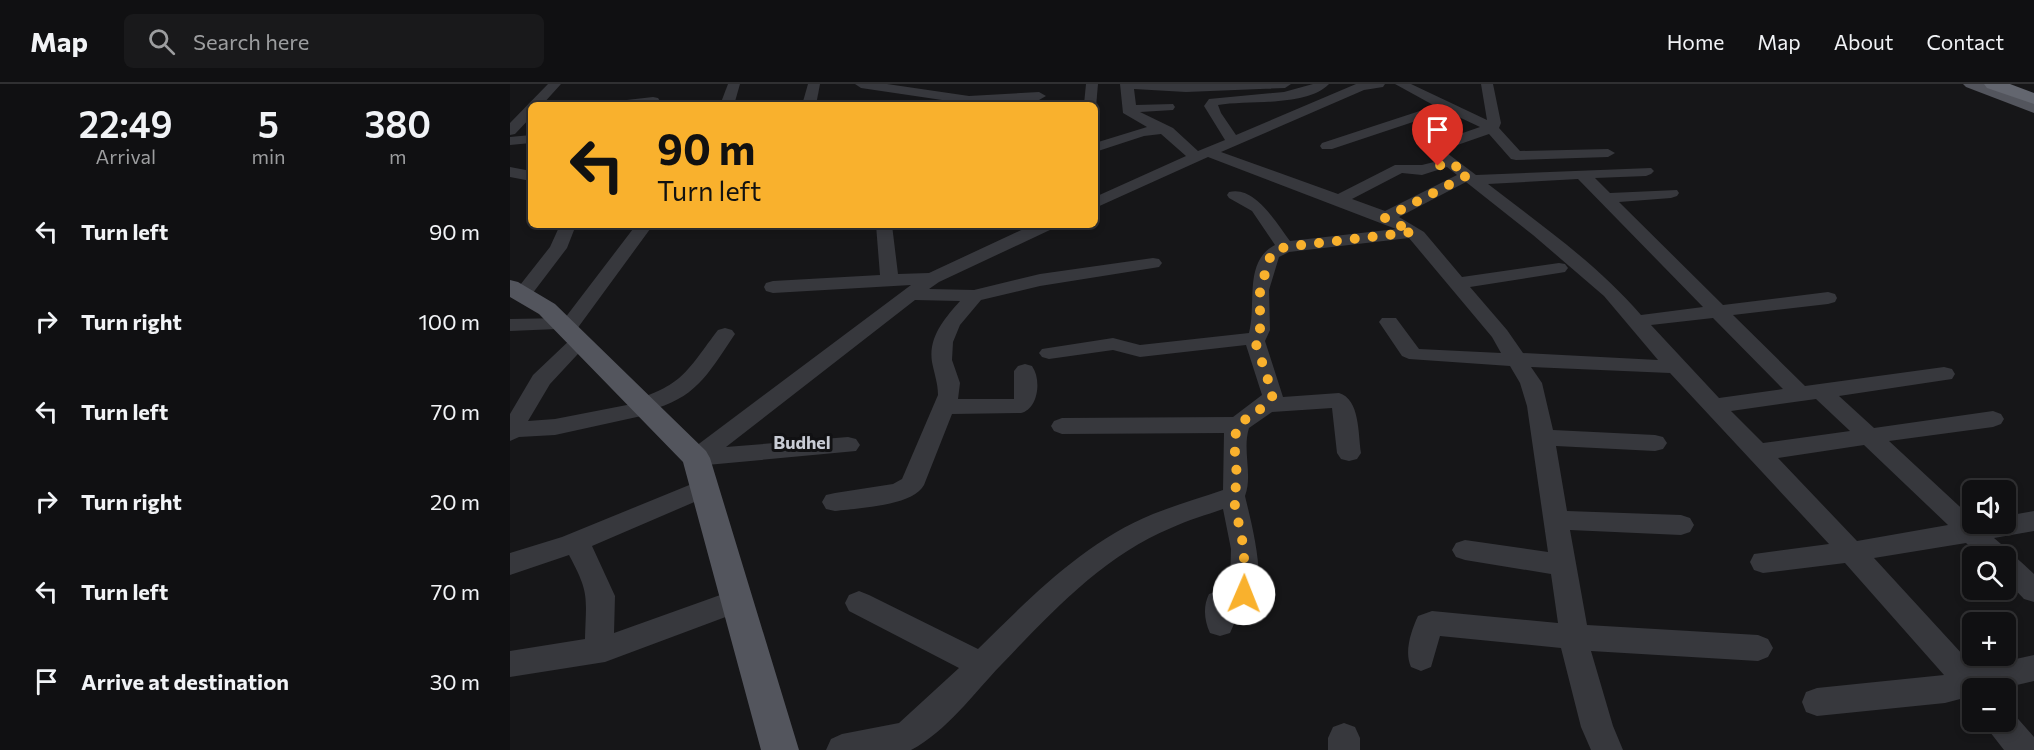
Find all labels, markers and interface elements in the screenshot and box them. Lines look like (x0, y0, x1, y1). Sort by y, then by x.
search box (124, 14, 544, 68)
text: Map (30, 24, 88, 58)
icon: search (145, 25, 178, 58)
text: Search here (193, 28, 309, 55)
text: Home (1667, 29, 1724, 54)
text: Map (1757, 29, 1801, 54)
text: About (1834, 29, 1893, 54)
text: Contact (1926, 29, 2004, 54)
text: 22:49 (79, 101, 173, 145)
text: 5 (258, 101, 279, 145)
text: 380 (364, 101, 431, 145)
pin (1412, 104, 1463, 166)
icon: arrive (1421, 113, 1454, 146)
text: 90 m (657, 122, 756, 174)
icon: left (558, 126, 636, 204)
text: Arrival (95, 144, 156, 168)
text: min (252, 144, 286, 168)
text: m (389, 144, 407, 168)
text: Turn left (657, 174, 761, 207)
icon: left (30, 215, 63, 248)
text: Turn left (81, 218, 168, 245)
text: 90 m (429, 218, 480, 245)
icon: right (30, 305, 63, 338)
text: Turn right (81, 308, 182, 335)
text: 100 m (418, 308, 480, 335)
icon: left (30, 395, 63, 428)
text: Turn left (81, 398, 168, 425)
text: 70 m (431, 398, 480, 425)
district label: Budhel (773, 431, 831, 453)
map controls (1962, 480, 2016, 732)
button: sound (1962, 480, 2016, 534)
icon: right (30, 485, 63, 518)
text: Turn right (81, 488, 182, 515)
text: 20 m (430, 488, 480, 515)
button: search (1962, 546, 2016, 600)
position arrow (1212, 562, 1276, 626)
icon: left (30, 575, 63, 608)
text: Turn left (81, 578, 168, 605)
text: 70 m (431, 578, 480, 605)
button: + (1962, 612, 2016, 666)
icon: arrive (30, 665, 63, 698)
text: Arrive at destination (81, 668, 289, 695)
text: 30 m (430, 668, 480, 695)
button: − (1962, 678, 2016, 732)

